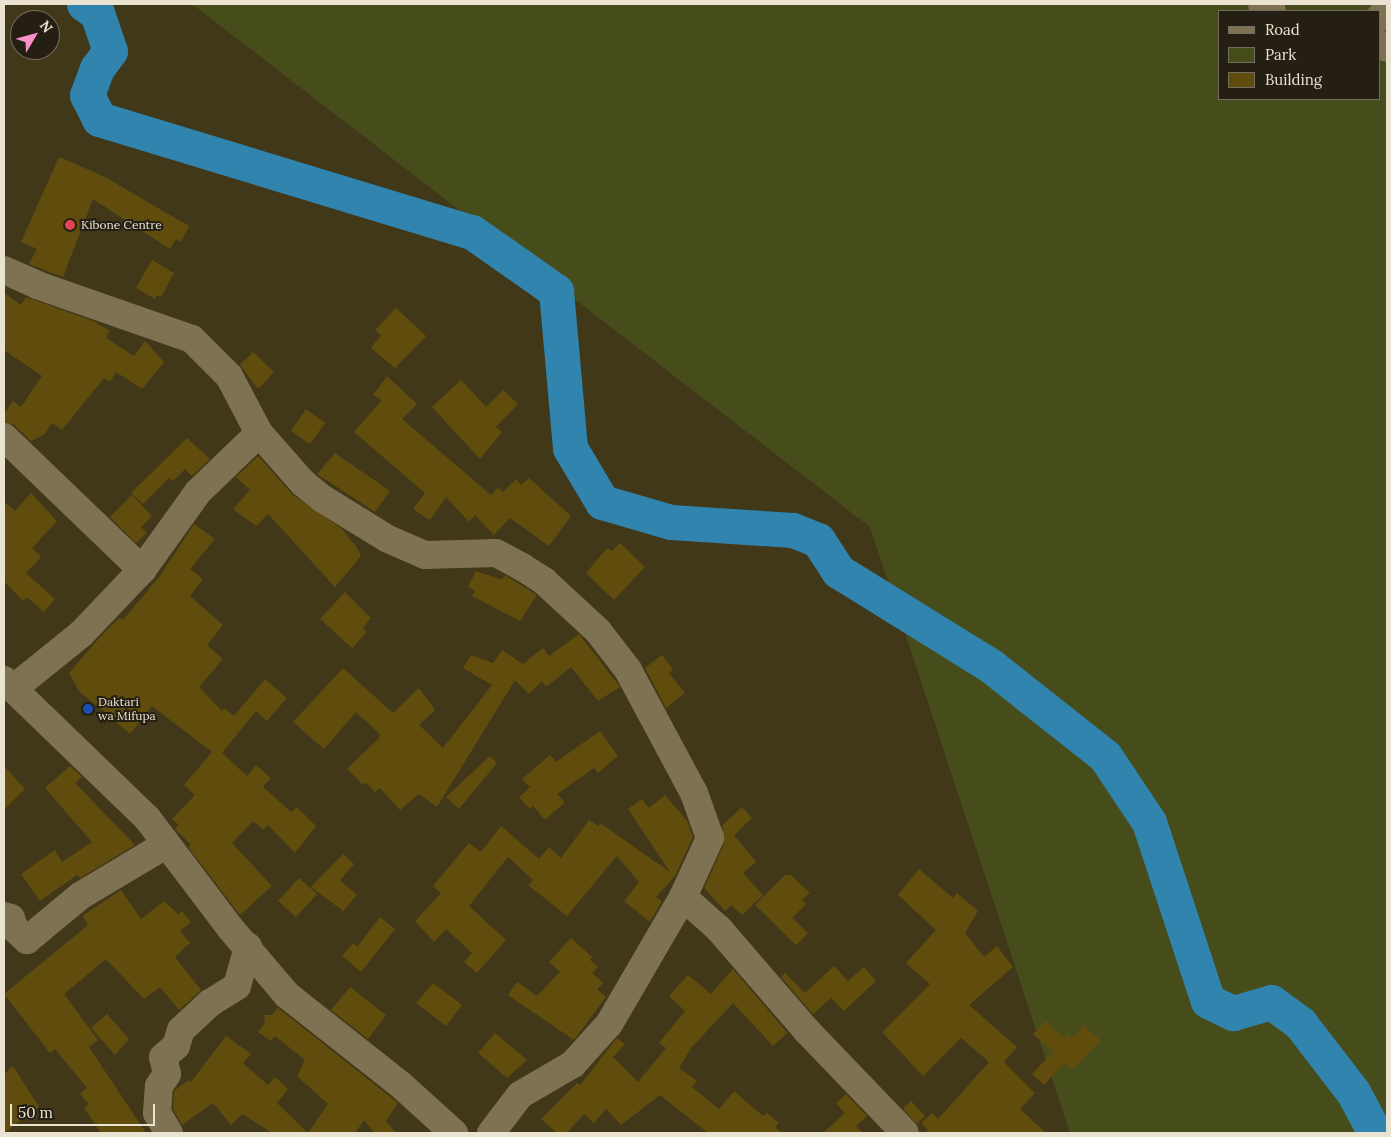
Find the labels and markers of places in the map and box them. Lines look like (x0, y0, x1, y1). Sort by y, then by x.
marker: Kibone Centre (63, 218, 77, 232)
place label: Kibone Centre (81, 218, 162, 232)
place label: Daktari wa Mifupa (98, 695, 156, 723)
marker: Daktari wa Mifupa (82, 703, 94, 715)

